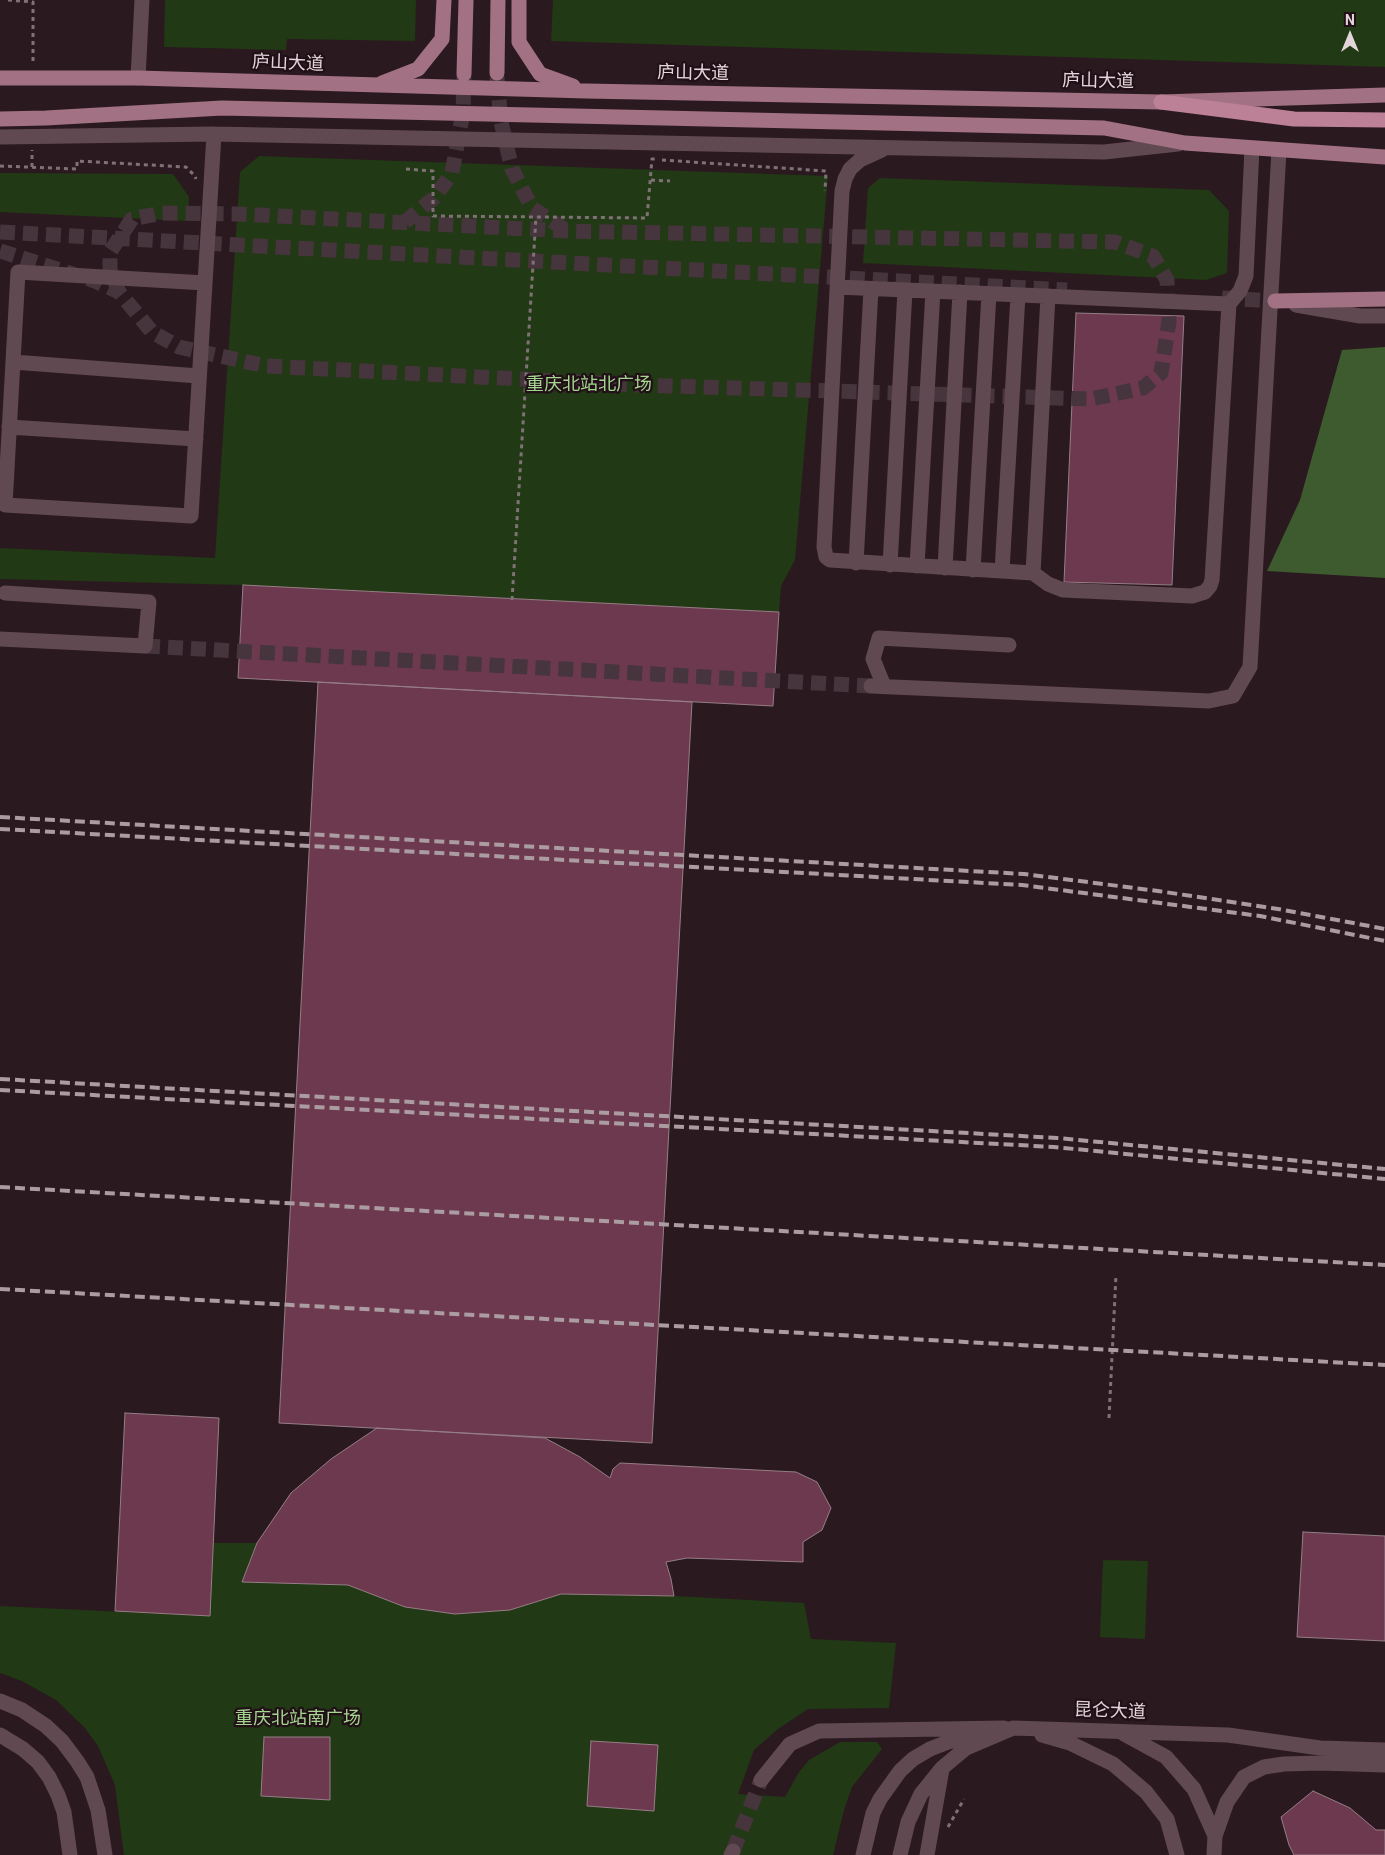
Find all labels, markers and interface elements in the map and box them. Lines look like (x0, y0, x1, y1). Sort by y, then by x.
north arrow (1325, 10, 1375, 60)
text: N (1345, 12, 1355, 28)
street label: 庐山大道 (252, 52, 324, 76)
street label: 庐山大道 (657, 63, 729, 85)
street label: 庐山大道 (1062, 71, 1134, 93)
park label: 重庆北站北广场 (526, 374, 652, 396)
street label: 昆仑大道 (1074, 1700, 1146, 1724)
park label: 重庆北站南广场 (235, 1708, 361, 1730)

